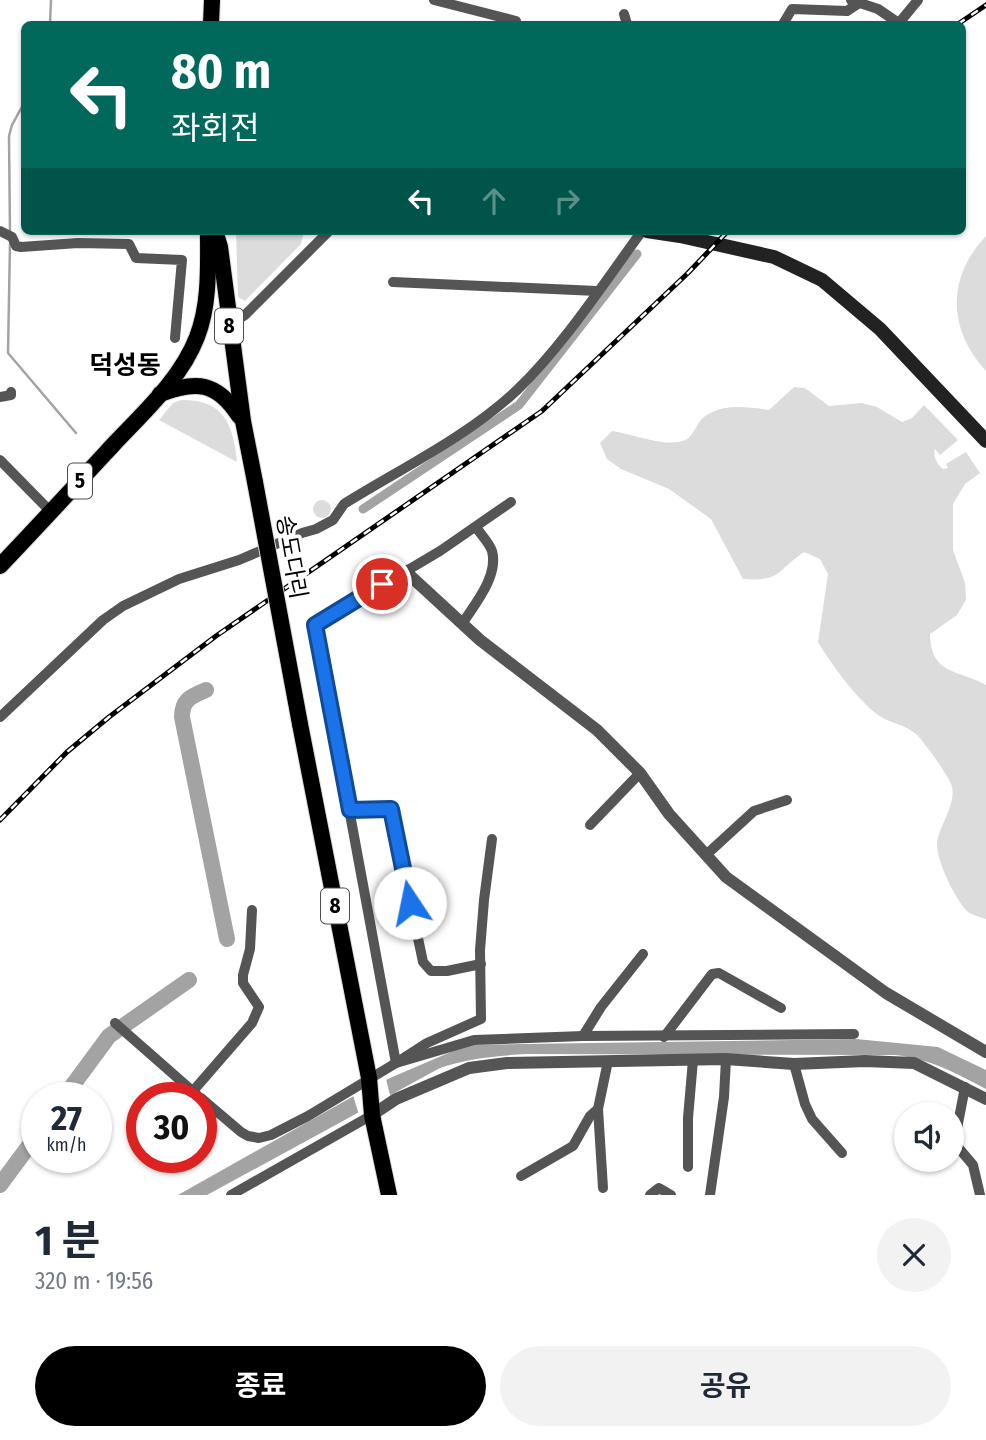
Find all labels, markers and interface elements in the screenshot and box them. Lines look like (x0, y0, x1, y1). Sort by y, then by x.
text: 80 m (171, 42, 271, 101)
icon: left (56, 49, 147, 140)
text: 좌회전 (171, 109, 259, 147)
icon: left (402, 182, 440, 220)
icon: ahead (475, 182, 513, 220)
icon: right (548, 182, 586, 220)
road number: 8 (215, 308, 243, 344)
district label: 덕성동 (89, 350, 161, 381)
road number: 5 (68, 463, 92, 498)
street label: 송도다리 (271, 513, 313, 601)
pin (352, 554, 412, 614)
icon: arrive (363, 565, 401, 603)
position arrow (373, 866, 447, 940)
road number: 8 (321, 888, 349, 923)
speed limit sign: 30 (126, 1082, 217, 1173)
text: 27 (51, 1097, 82, 1139)
map controls (894, 1102, 964, 1172)
button: sound (894, 1102, 964, 1172)
text: km/h (46, 1134, 87, 1156)
text: 1 분 (35, 1216, 100, 1266)
button: close (877, 1218, 951, 1292)
text: 320 m · 19:56 (35, 1267, 153, 1295)
button: 종료 (35, 1346, 486, 1426)
button: 공유 (500, 1346, 951, 1426)

